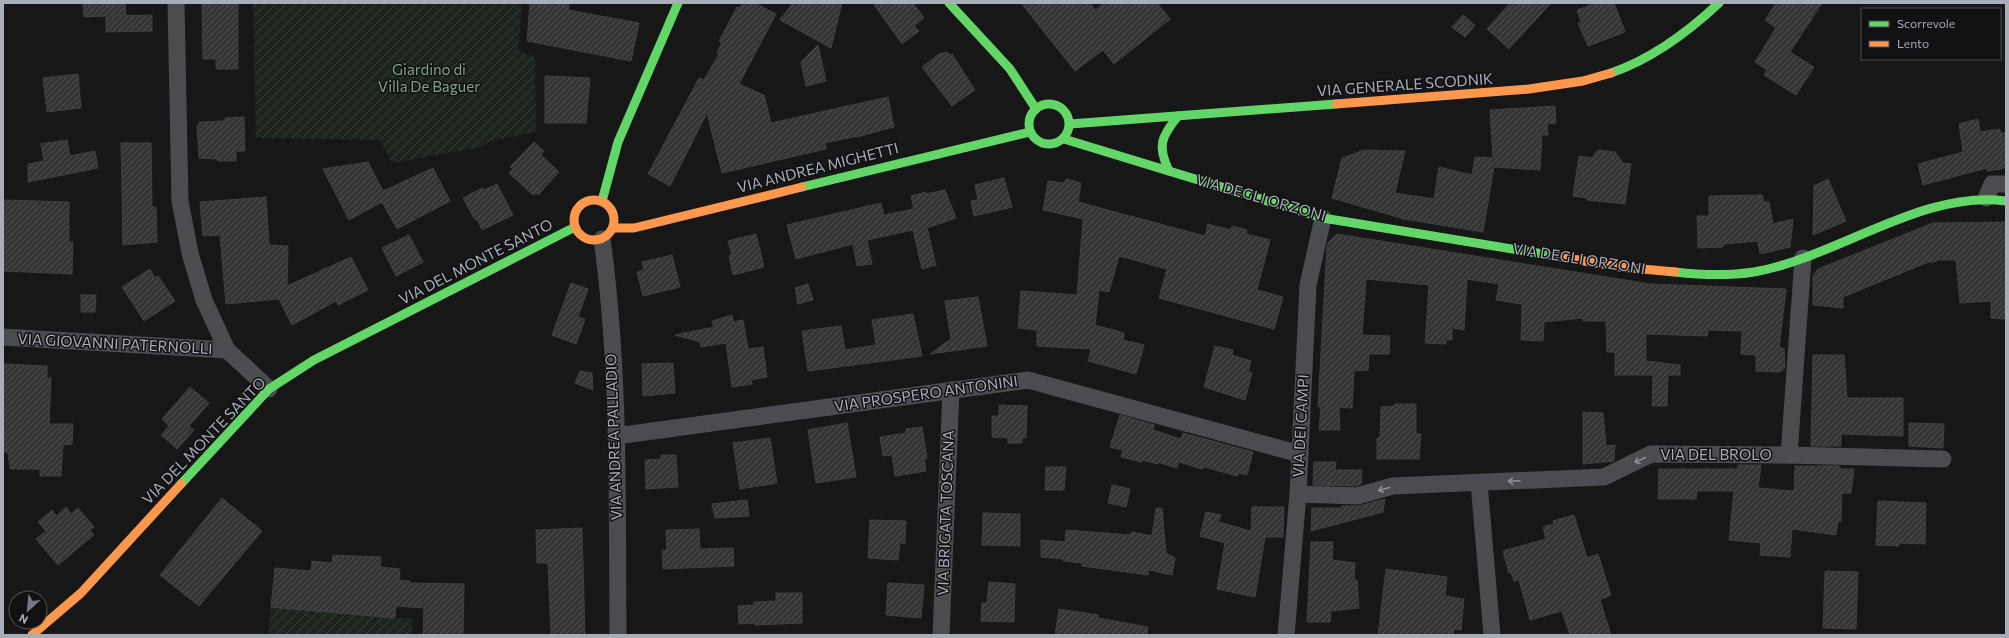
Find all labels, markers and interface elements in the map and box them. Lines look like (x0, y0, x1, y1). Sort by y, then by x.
legend (1861, 8, 2001, 60)
text: Scorrevole (1897, 16, 1955, 30)
text: Lento (1897, 36, 1929, 50)
park label: Giardino di Villa De Baguer (378, 60, 480, 95)
street label: VIA GENERALE SCODNIK (1316, 69, 1494, 99)
street label: VIA ANDREA MIGHETTI (735, 138, 900, 196)
street label: VIA DEGLI ORZONI (1194, 170, 1328, 224)
street label: VIA DEL MONTE SANTO (396, 214, 555, 308)
street label: VIA DEGLI ORZONI (1511, 239, 1647, 277)
street label: VIA GIOVANNI PATERNOLLI (17, 329, 213, 357)
street label: VIA ANDREA PALLADIO (601, 353, 625, 521)
street label: VIA PROSPERO ANTONINI (833, 371, 1019, 415)
street label: VIA DEL MONTE SANTO (138, 373, 269, 508)
street label: VIA DEI CAMPI (1288, 374, 1312, 478)
street label: VIA BRIGATA TOSCANA (933, 430, 957, 596)
street label: VIA DEL BROLO (1660, 445, 1772, 463)
one-way arrow (1634, 457, 1646, 464)
one-way arrow (1508, 477, 1521, 485)
one-way arrow (1378, 486, 1391, 493)
north arrow (8, 590, 48, 630)
text: N (17, 612, 30, 627)

